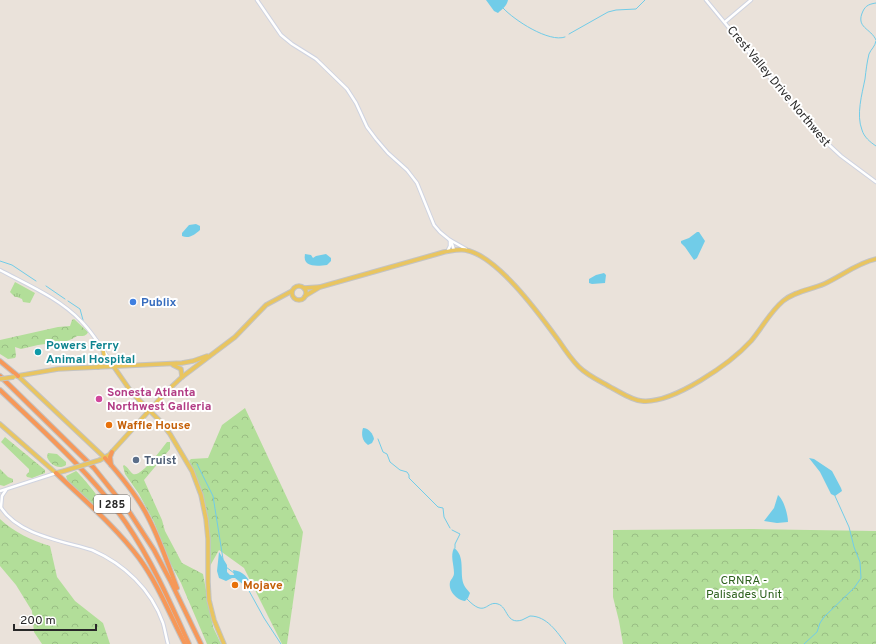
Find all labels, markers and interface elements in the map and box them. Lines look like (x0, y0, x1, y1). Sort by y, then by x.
street label: Crest Valley Drive Northwest (723, 23, 833, 150)
place label: Publix (141, 295, 177, 311)
marker: Publix (128, 297, 138, 307)
place label: Powers Ferry Animal Hospital (46, 338, 135, 368)
marker: Powers Ferry Animal Hospital (33, 347, 43, 357)
place label: Sonesta Atlanta Northwest Galleria (107, 385, 211, 415)
marker: Sonesta Atlanta Northwest Galleria (94, 394, 104, 404)
place label: Waffle House (117, 418, 191, 434)
marker: Waffle House (104, 420, 114, 430)
place label: Truist (144, 453, 177, 469)
marker: Truist (131, 455, 141, 465)
road number: I 285 (94, 495, 130, 513)
park label: CRNRA - Palisades Unit (706, 573, 782, 603)
place label: Mojave (243, 578, 283, 594)
marker: Mojave (230, 580, 240, 590)
scale bar (14, 606, 96, 632)
text: 200 m (20, 613, 56, 629)

